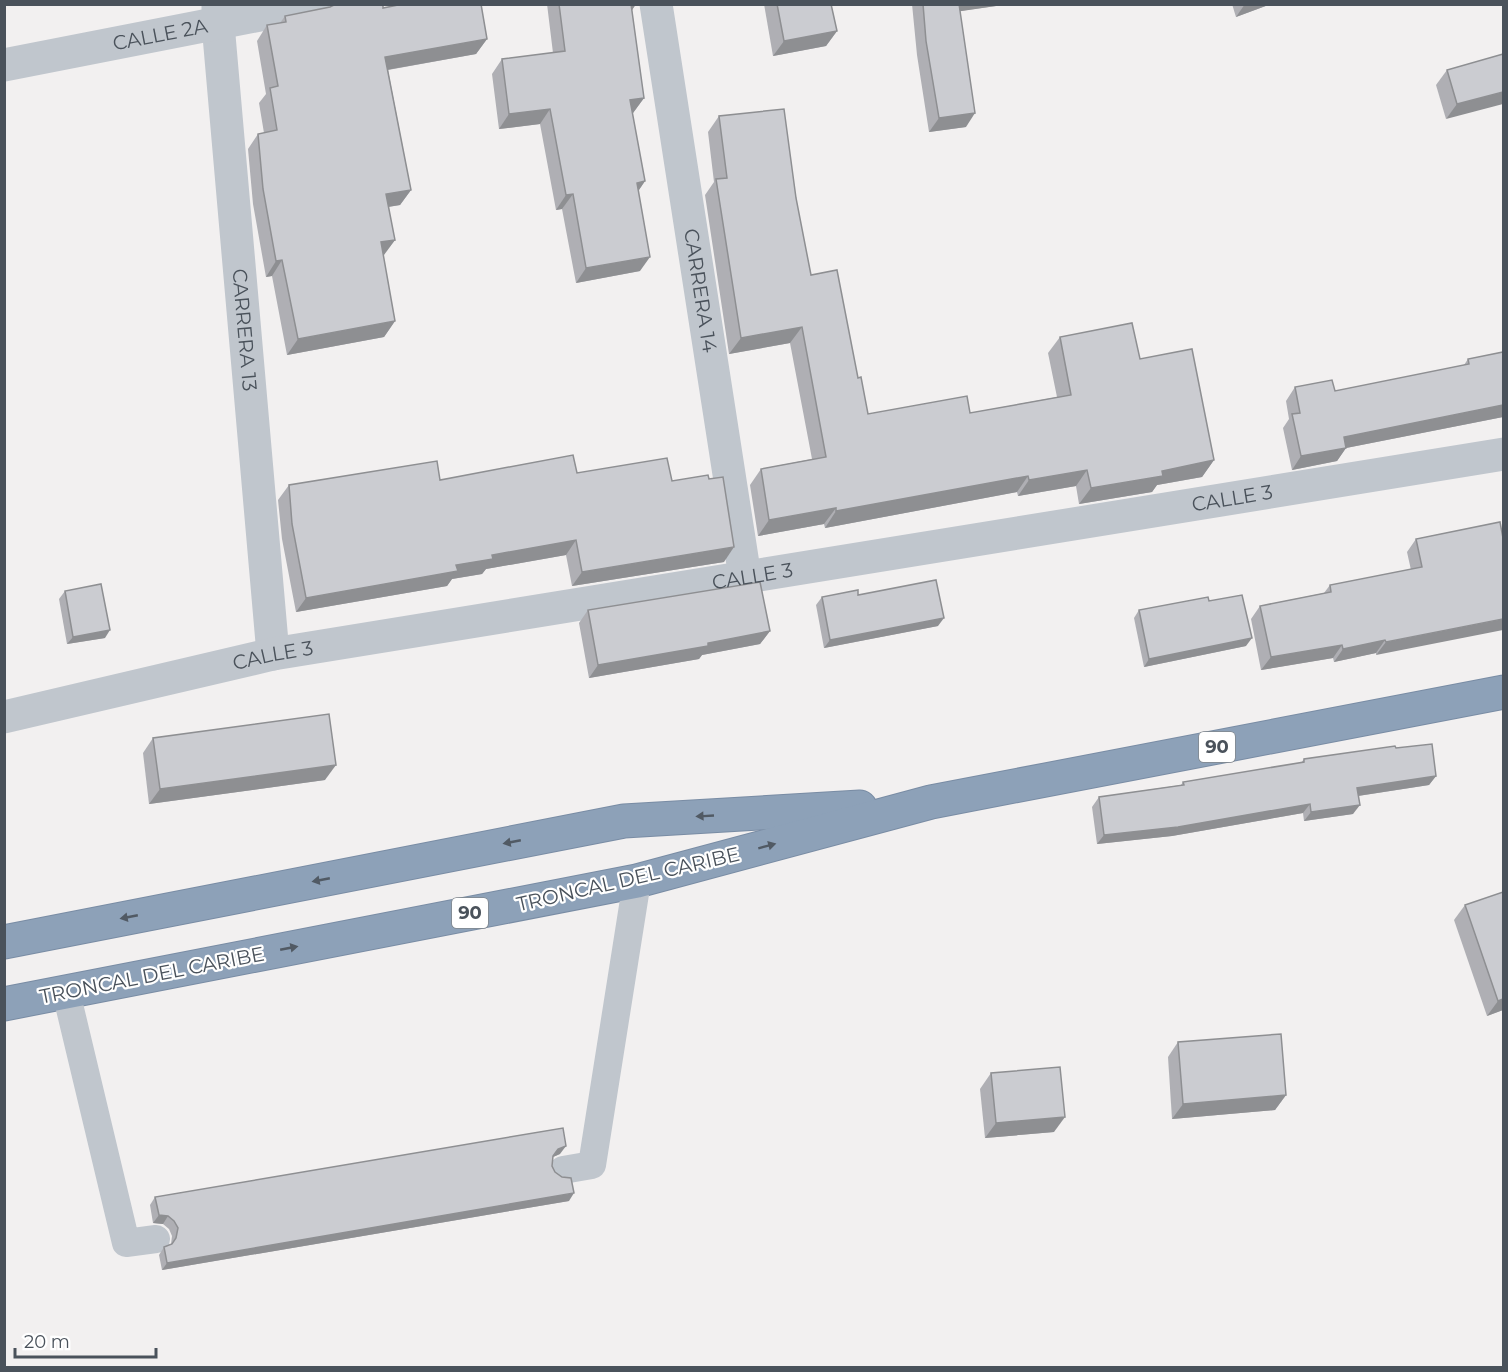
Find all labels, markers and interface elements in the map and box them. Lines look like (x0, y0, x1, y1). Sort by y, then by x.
street label: CALLE 2A (111, 13, 210, 55)
street label: CARRERA 14 (679, 227, 722, 354)
street label: CARRERA 13 (227, 267, 262, 392)
street label: CALLE 3 (1190, 480, 1274, 517)
street label: CALLE 3 (710, 558, 795, 594)
street label: CALLE 3 (230, 636, 315, 675)
road number: 90 (1199, 732, 1235, 762)
one-way arrow (695, 811, 714, 820)
one-way arrow (502, 838, 521, 847)
one-way arrow (758, 841, 776, 851)
street label: TRONCAL DEL CARIBE (514, 842, 742, 916)
one-way arrow (311, 876, 330, 885)
road number: 90 (452, 898, 488, 928)
one-way arrow (119, 913, 138, 922)
street label: TRONCAL DEL CARIBE (38, 941, 266, 1009)
one-way arrow (279, 943, 298, 952)
scale bar (15, 1321, 156, 1359)
text: 20 m (24, 1331, 70, 1353)

